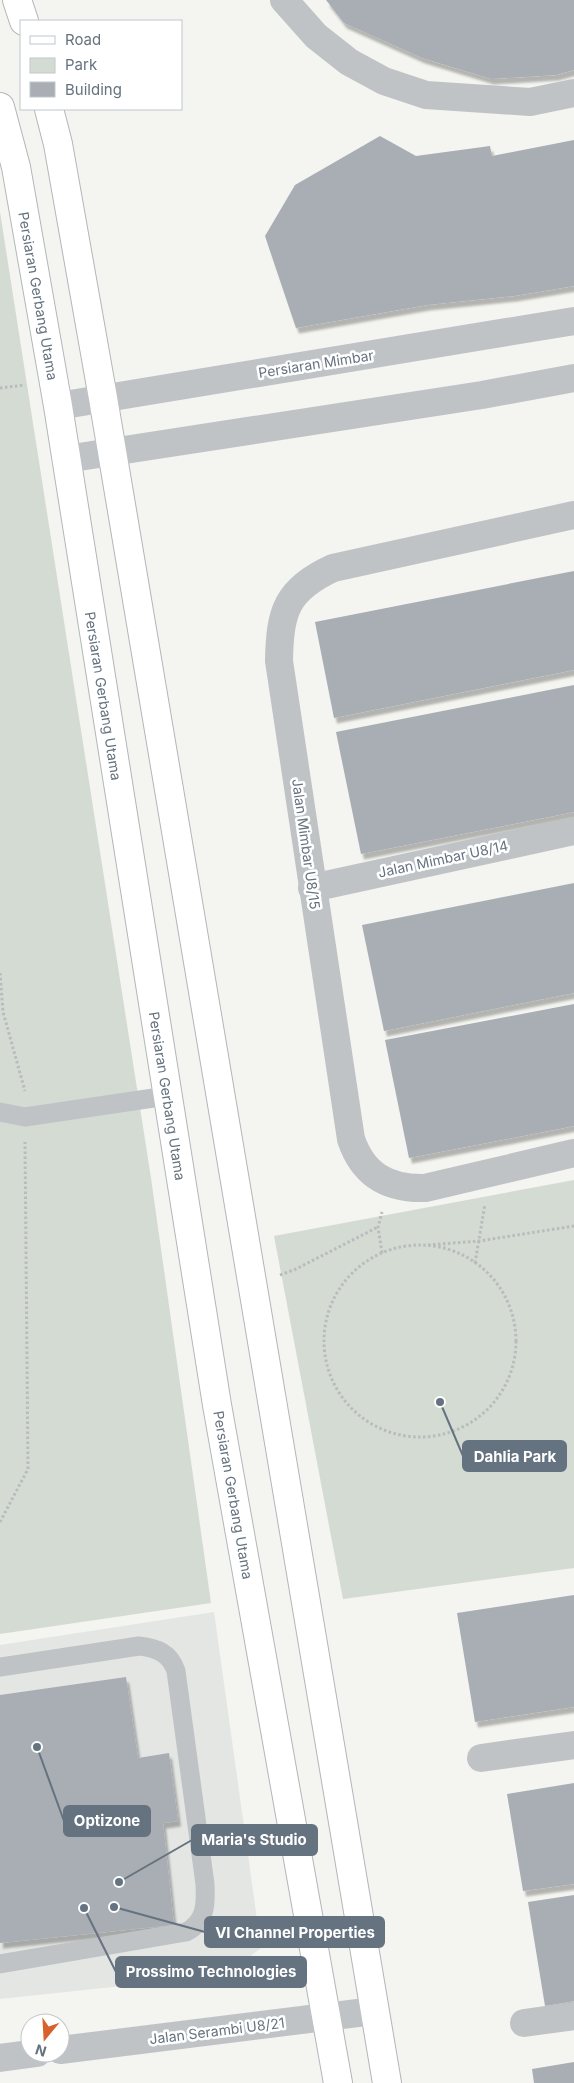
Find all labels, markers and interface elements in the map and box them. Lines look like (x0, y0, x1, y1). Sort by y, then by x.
legend (20, 20, 182, 110)
text: Road (65, 30, 101, 49)
text: Park (65, 55, 98, 74)
text: Building (65, 80, 122, 99)
street label: Persiaran Gerbang Utama (15, 210, 62, 381)
street label: Persiaran Mimbar (257, 346, 375, 381)
street label: Persiaran Gerbang Utama (82, 610, 125, 782)
street label: Jalan Mimbar U8/15 (289, 778, 324, 910)
street label: Jalan Mimbar U8/14 (376, 836, 509, 881)
street label: Persiaran Gerbang Utama (146, 1010, 189, 1182)
street label: Persiaran Gerbang Utama (210, 1409, 257, 1580)
callout: Dahlia Park (463, 1441, 566, 1471)
text: Dahlia Park (474, 1447, 557, 1466)
callout: Optizone (64, 1806, 150, 1836)
text: Optizone (74, 1811, 140, 1830)
callout: Maria's Studio (192, 1825, 317, 1855)
text: Maria's Studio (201, 1830, 307, 1849)
callout: VI Channel Properties (205, 1917, 384, 1947)
text: VI Channel Properties (215, 1923, 375, 1942)
callout: Prossimo Technologies (116, 1957, 306, 1987)
text: Prossimo Technologies (126, 1962, 296, 1981)
north arrow (20, 2013, 70, 2063)
street label: Jalan Serambi U8/21 (148, 2014, 286, 2047)
text: N (33, 2041, 49, 2061)

